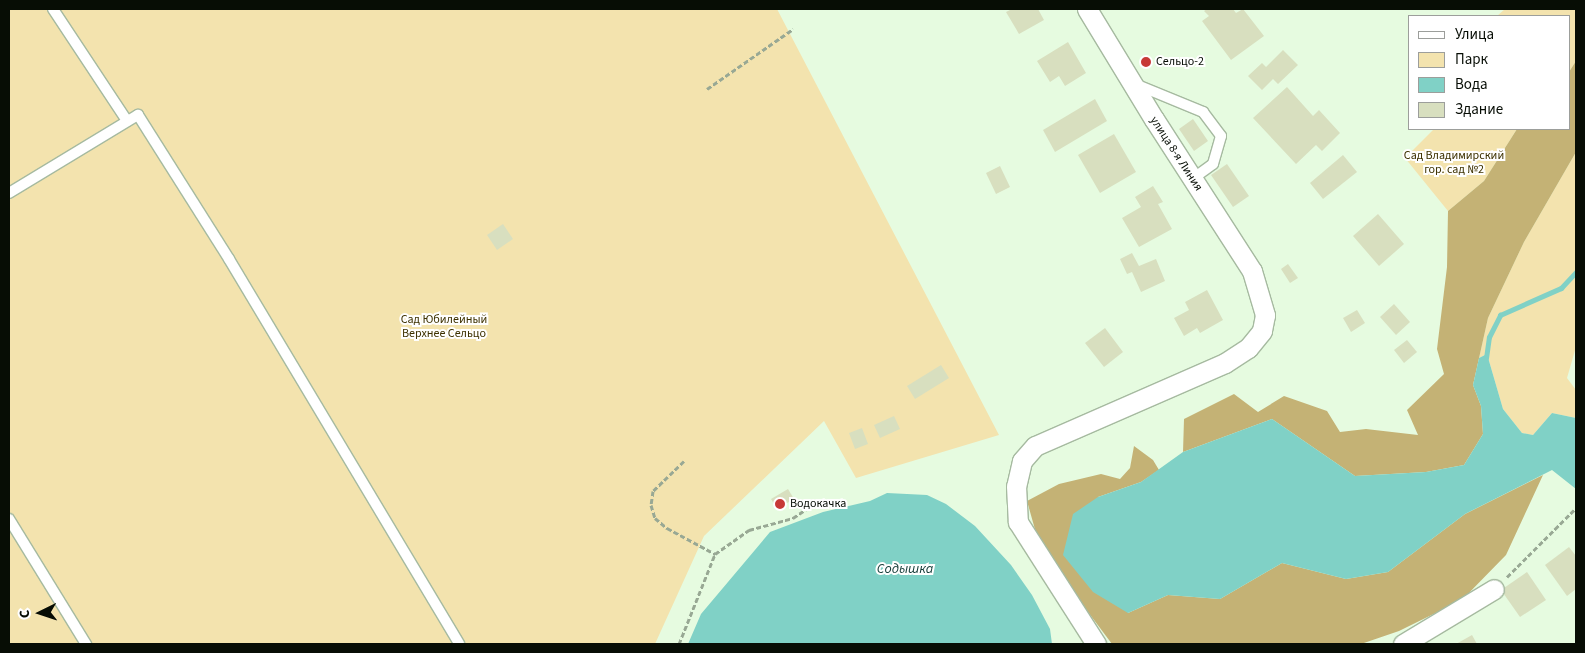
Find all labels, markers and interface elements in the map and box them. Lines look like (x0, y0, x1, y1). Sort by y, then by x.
legend (1408, 15, 1570, 130)
text: Улица (1455, 24, 1494, 45)
text: Парк (1455, 49, 1488, 70)
place label: Сельцо-2 (1156, 55, 1204, 69)
marker: Сельцо-2 (1140, 56, 1152, 68)
text: Вода (1455, 74, 1488, 95)
text: Здание (1455, 99, 1503, 120)
street label: улица 8-я Линия (1147, 114, 1205, 194)
park label: Сад Владимирский гор. сад №2 (1404, 149, 1504, 177)
park label: Сад Юбилейный Верхнее Сельцо (401, 313, 487, 341)
place label: Водокачка (790, 497, 846, 511)
marker: Водокачка (774, 498, 786, 510)
water label: Содышка (877, 561, 933, 577)
north arrow (15, 588, 65, 638)
text: С (15, 609, 35, 619)

